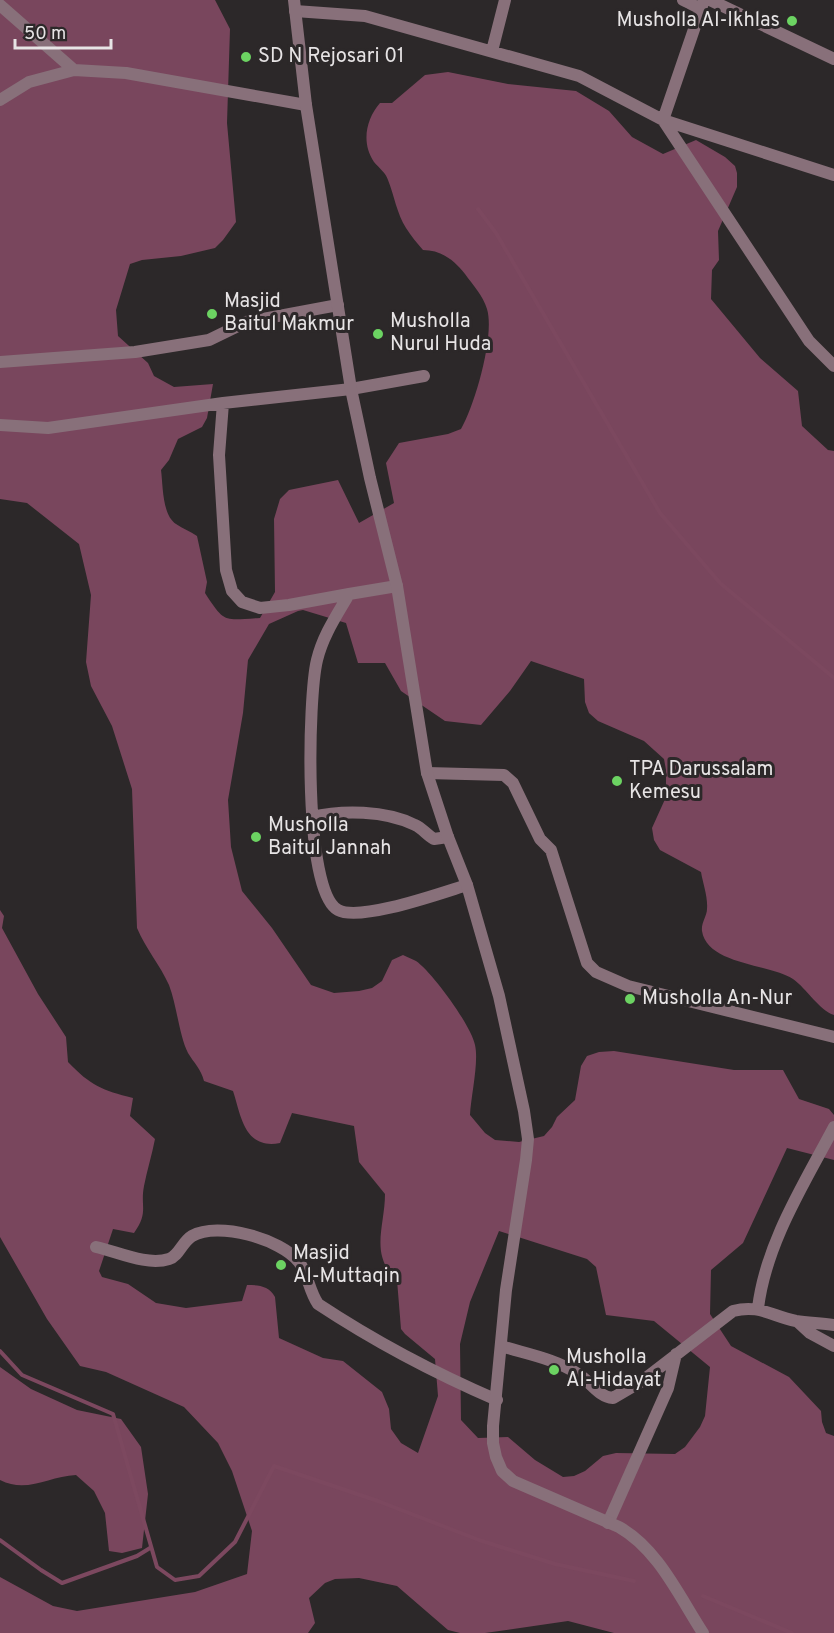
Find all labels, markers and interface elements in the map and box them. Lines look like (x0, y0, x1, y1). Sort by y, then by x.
place label: Musholla Al-Ikhlas (616, 8, 780, 34)
scale bar (15, 12, 111, 50)
marker: Musholla Al-Ikhlas (785, 14, 799, 28)
text: 50 m (24, 23, 66, 46)
place label: SD N Rejosari 01 (258, 44, 405, 70)
marker: SD N Rejosari 01 (239, 50, 253, 64)
place label: Masjid Baitul Makmur (224, 289, 354, 338)
marker: Masjid Baitul Makmur (205, 307, 219, 321)
place label: Musholla Nurul Huda (390, 309, 491, 358)
marker: Musholla Nurul Huda (371, 327, 385, 341)
place label: TPA Darussalam Kemesu (629, 757, 774, 806)
marker: TPA Darussalam Kemesu (610, 774, 624, 788)
place label: Musholla Baitul Jannah (268, 813, 392, 862)
marker: Musholla Baitul Jannah (249, 830, 263, 844)
place label: Musholla An-Nur (642, 986, 792, 1012)
marker: Musholla An-Nur (623, 992, 637, 1006)
place label: Masjid Al-Muttaqin (293, 1241, 400, 1290)
marker: Masjid Al-Muttaqin (274, 1258, 288, 1272)
place label: Musholla Al-Hidayat (566, 1345, 661, 1394)
marker: Musholla Al-Hidayat (547, 1363, 561, 1377)

